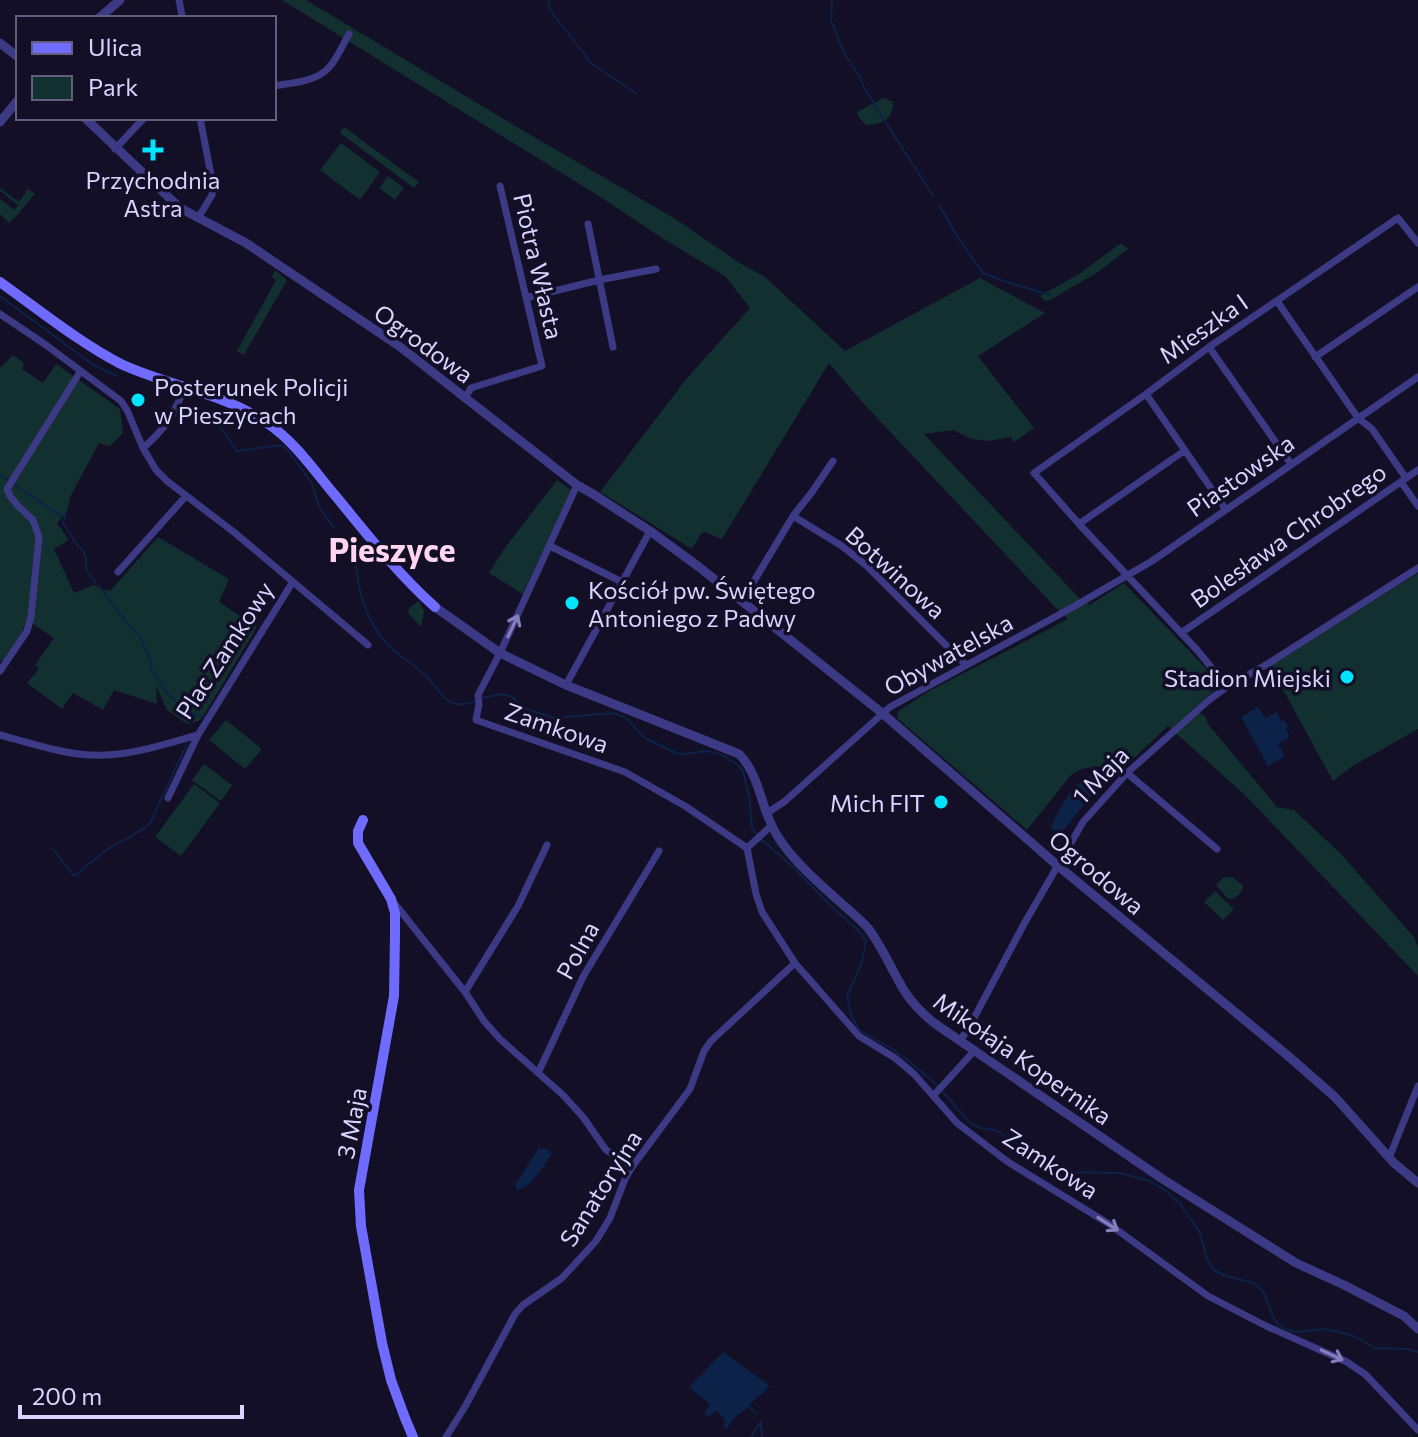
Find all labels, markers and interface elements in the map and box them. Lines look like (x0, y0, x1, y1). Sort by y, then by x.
legend (16, 16, 276, 120)
text: Ulica (88, 32, 142, 61)
text: Park (88, 72, 138, 101)
marker: Przychodnia Astra (142, 139, 164, 161)
place label: Przychodnia Astra (86, 165, 220, 222)
street label: Piotra Własta (508, 190, 570, 342)
street label: Mieszka I (1153, 287, 1253, 369)
street label: Ogrodowa (369, 297, 479, 389)
place label: Posterunek Policji w Pieszycach (154, 372, 348, 429)
marker: Posterunek Policji w Pieszycach (129, 391, 147, 409)
street label: Piastowska (1181, 428, 1299, 522)
street label: Bolesława Chrobrego (1185, 457, 1391, 613)
street label: Botwinowa (840, 520, 952, 624)
district label: Pieszyce (328, 529, 456, 569)
place label: Kościół pw. Świętego Antoniego z Padwy (588, 575, 816, 632)
street label: Plac Zamkowy (169, 576, 279, 724)
marker: Kościół pw. Świętego Antoniego z Padwy (563, 594, 581, 612)
street label: Obywatelska (879, 607, 1017, 701)
one-way arrow (506, 614, 521, 638)
place label: Stadion Miejski (1164, 663, 1331, 692)
marker: Stadion Miejski (1338, 668, 1356, 686)
street label: Zamkowa (501, 696, 613, 758)
street label: 1 Maja (1066, 740, 1134, 810)
place label: Mich FIT (830, 788, 925, 817)
marker: Mich FIT (932, 793, 950, 811)
street label: Ogrodowa (1043, 824, 1151, 920)
street label: Polna (549, 916, 605, 984)
street label: Mikołaja Kopernika (928, 986, 1118, 1130)
street label: 3 Maja (330, 1085, 372, 1161)
street label: Zamkowa (998, 1122, 1104, 1204)
street label: Sanatoryjna (553, 1125, 647, 1251)
one-way arrow (1097, 1216, 1119, 1233)
one-way arrow (1319, 1348, 1343, 1363)
scale bar (20, 1369, 242, 1419)
text: 200 m (32, 1381, 102, 1410)

